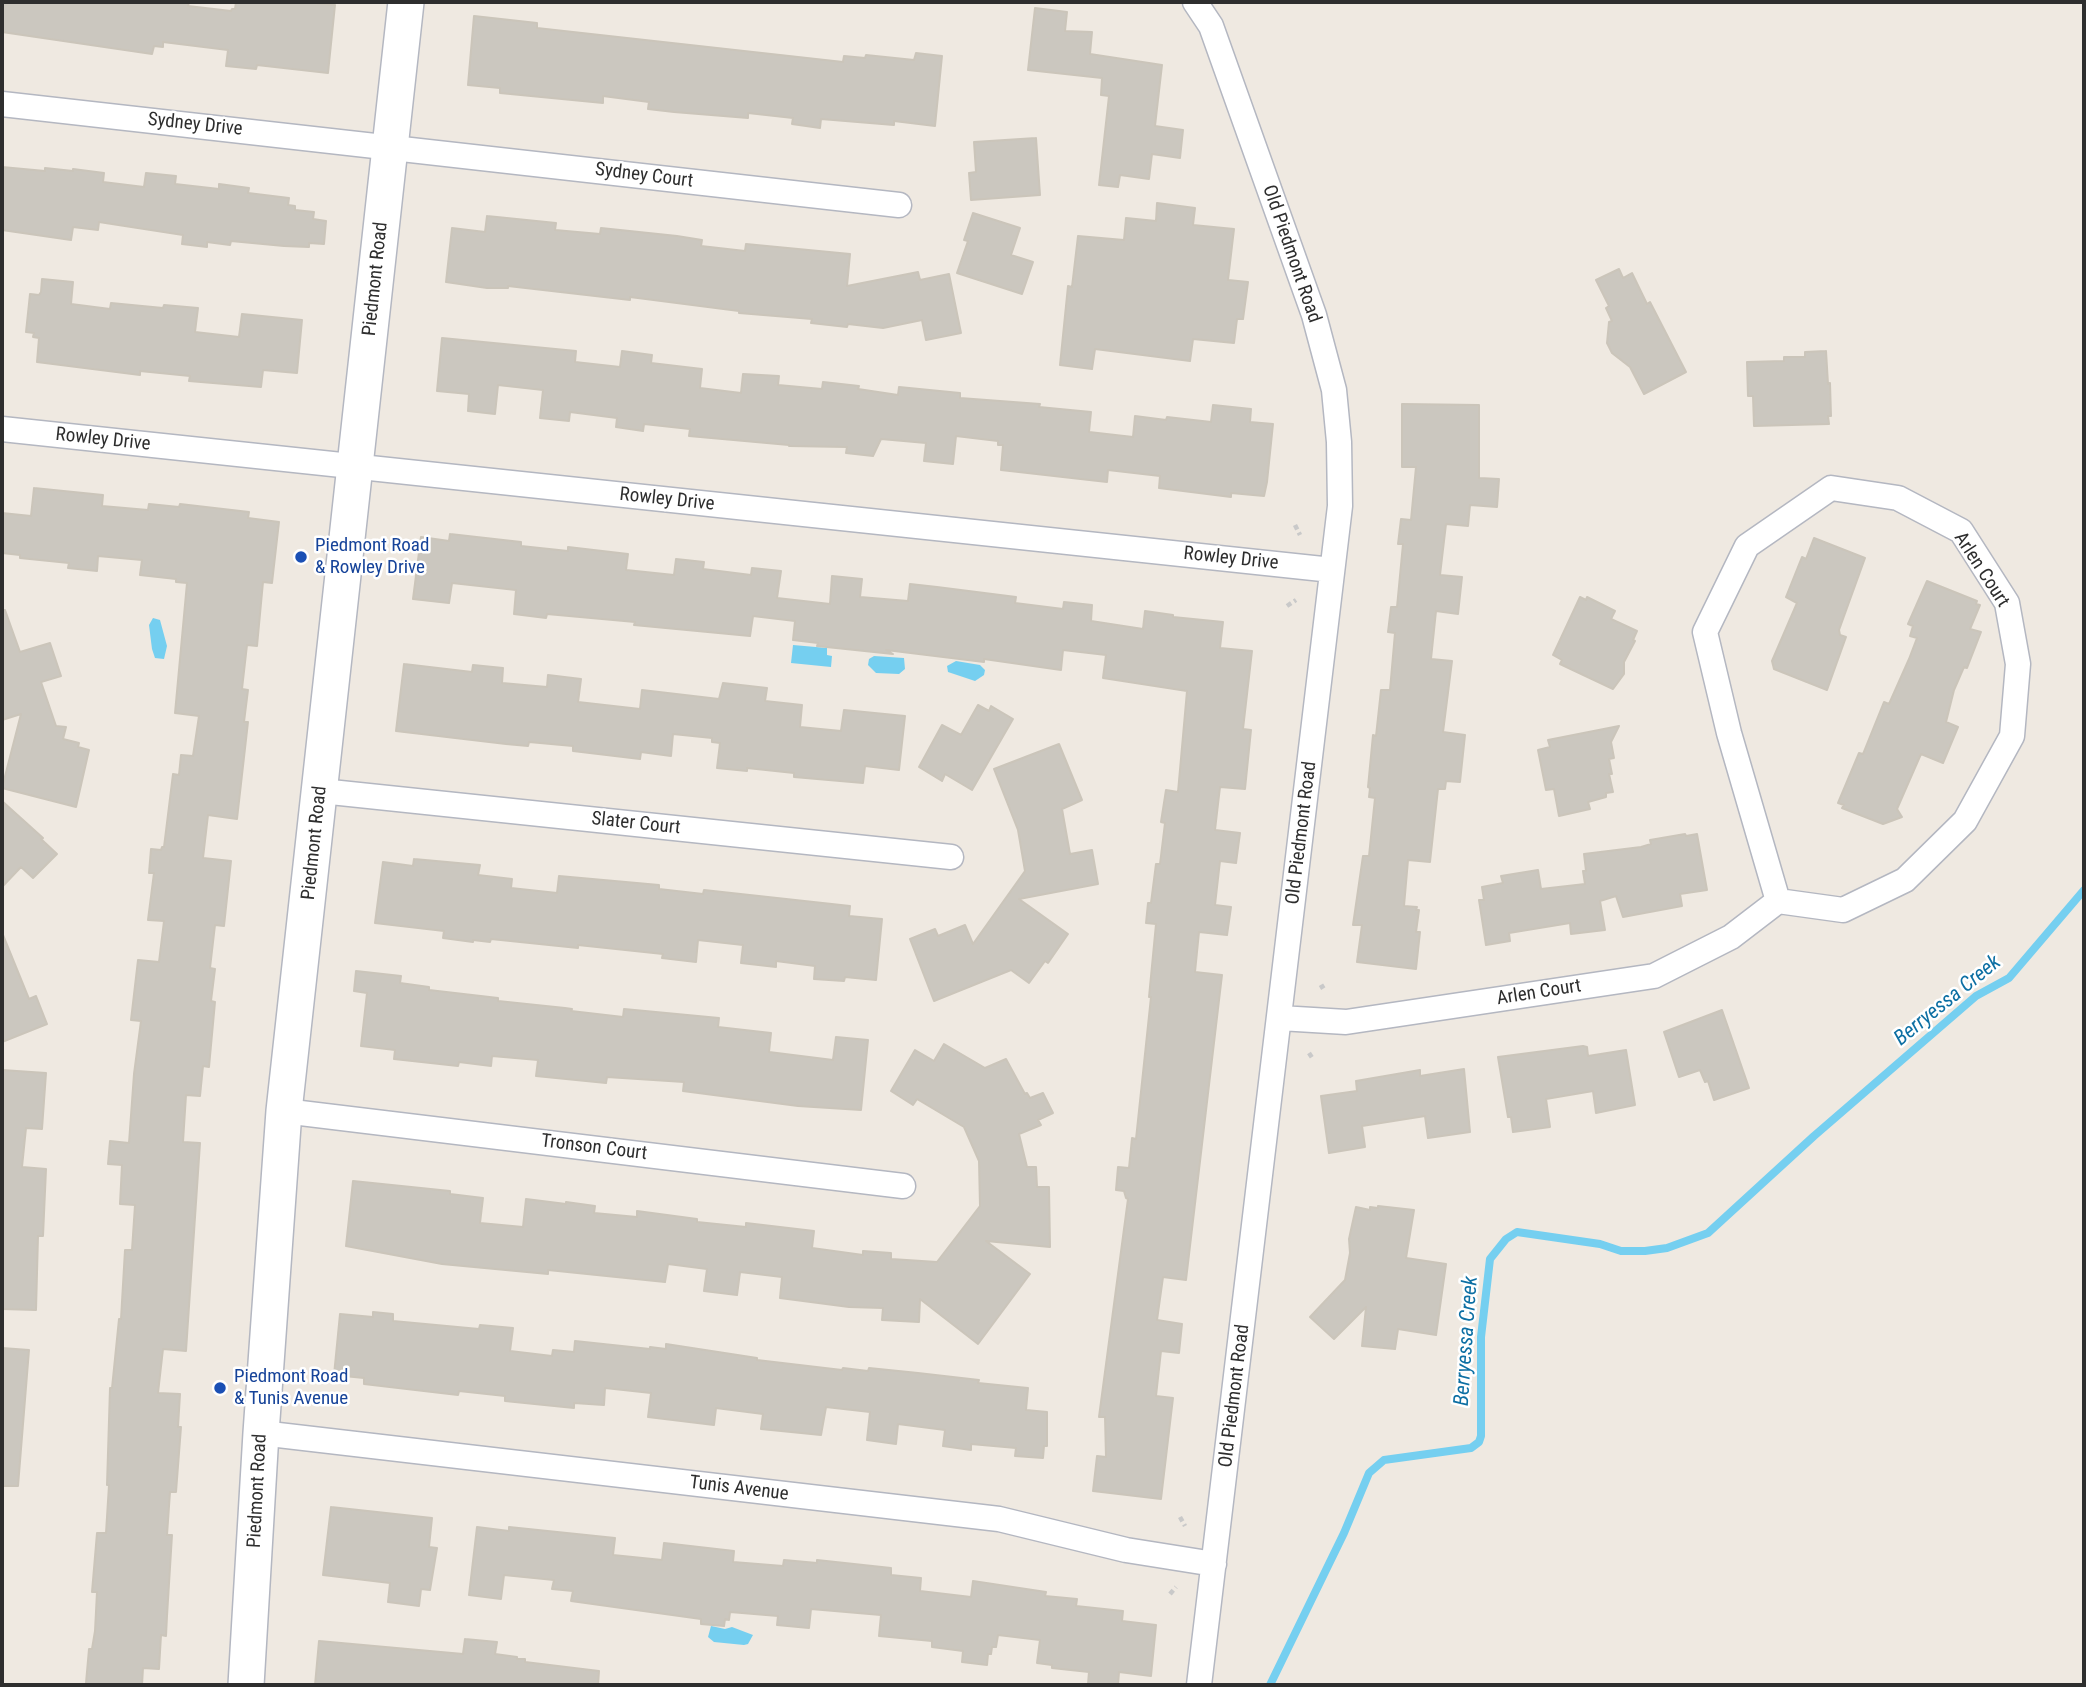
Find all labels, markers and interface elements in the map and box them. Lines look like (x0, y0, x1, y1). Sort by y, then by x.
street label: Sydney Drive (146, 109, 244, 141)
street label: Sydney Court (594, 159, 694, 193)
street label: Old Piedmont Road (1257, 182, 1325, 326)
street label: Piedmont Road (359, 221, 393, 337)
street label: Rowley Drive (54, 424, 152, 456)
street label: Rowley Drive (618, 484, 716, 516)
street label: Arlen Court (1948, 528, 2014, 612)
place label: Piedmont Road & Rowley Drive (315, 535, 429, 579)
street label: Rowley Drive (1182, 543, 1280, 575)
marker: Piedmont Road & Rowley Drive (293, 549, 309, 565)
street label: Old Piedmont Road (1282, 760, 1322, 906)
street label: Piedmont Road (298, 785, 332, 901)
street label: Slater Court (590, 808, 682, 840)
water label: Berryessa Creek (1890, 950, 2006, 1052)
street label: Arlen Court (1495, 975, 1583, 1011)
street label: Tronson Court (540, 1130, 648, 1166)
water label: Berryessa Creek (1450, 1275, 1484, 1407)
street label: Old Piedmont Road (1215, 1323, 1255, 1469)
place label: Piedmont Road & Tunis Avenue (234, 1366, 348, 1410)
marker: Piedmont Road & Tunis Avenue (212, 1380, 228, 1396)
street label: Piedmont Road (244, 1433, 272, 1549)
street label: Tunis Avenue (688, 1472, 790, 1506)

